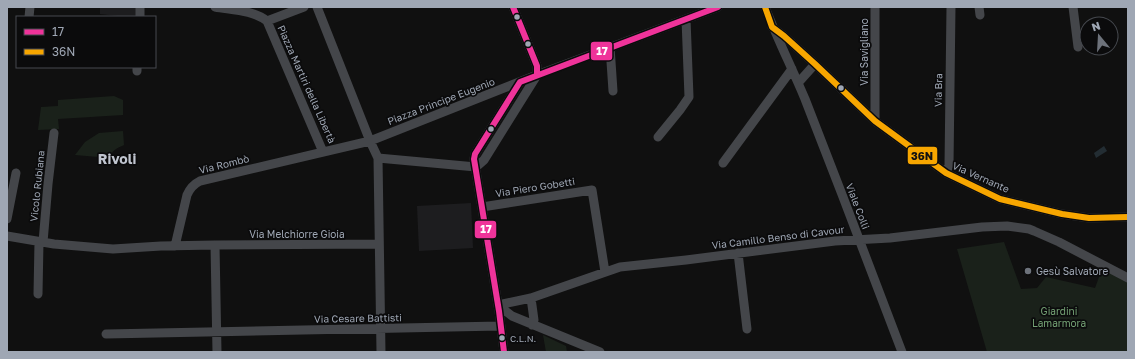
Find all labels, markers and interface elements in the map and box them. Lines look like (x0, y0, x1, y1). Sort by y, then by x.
unlabelled marker (512, 12, 522, 22)
legend (16, 16, 156, 68)
north arrow (1079, 16, 1119, 56)
street label: Via Savigliano (858, 18, 870, 86)
text: N (1090, 19, 1102, 33)
street label: Piazza Martiri della Libertà (275, 23, 339, 145)
text: 17 (52, 24, 64, 39)
unlabelled marker (523, 39, 533, 49)
line badge: 17 (590, 41, 613, 61)
text: 36N (52, 44, 75, 59)
text: 17 (596, 44, 608, 57)
street label: Via Bra (932, 73, 944, 107)
street label: Piazza Principe Eugenio (386, 75, 496, 127)
unlabelled marker (836, 83, 846, 93)
unlabelled marker (486, 124, 496, 134)
line badge: 36N (907, 146, 938, 165)
text: 36N (911, 149, 933, 162)
street label: Vicolo Rubiana (27, 150, 47, 222)
district label: Rivoli (98, 150, 136, 167)
street label: Via Rombò (198, 152, 250, 176)
street label: Via Vernante (951, 159, 1011, 195)
street label: Via Piero Gobetti (494, 175, 576, 199)
street label: Viale Colli (844, 181, 872, 231)
line badge: 17 (474, 220, 497, 239)
text: 17 (480, 222, 492, 235)
street label: Via Camillo Benso di Cavour (711, 223, 845, 251)
street label: Via Melchiorre Gioia (249, 228, 345, 240)
place label: Gesù Salvatore (1036, 265, 1108, 277)
marker: Gesù Salvatore (1023, 266, 1033, 276)
park label: Giardini Lamarmora (1032, 305, 1086, 329)
street label: Via Cesare Battisti (314, 311, 402, 325)
marker: C.L.N. (497, 333, 507, 343)
place label: C.L.N. (510, 333, 536, 344)

